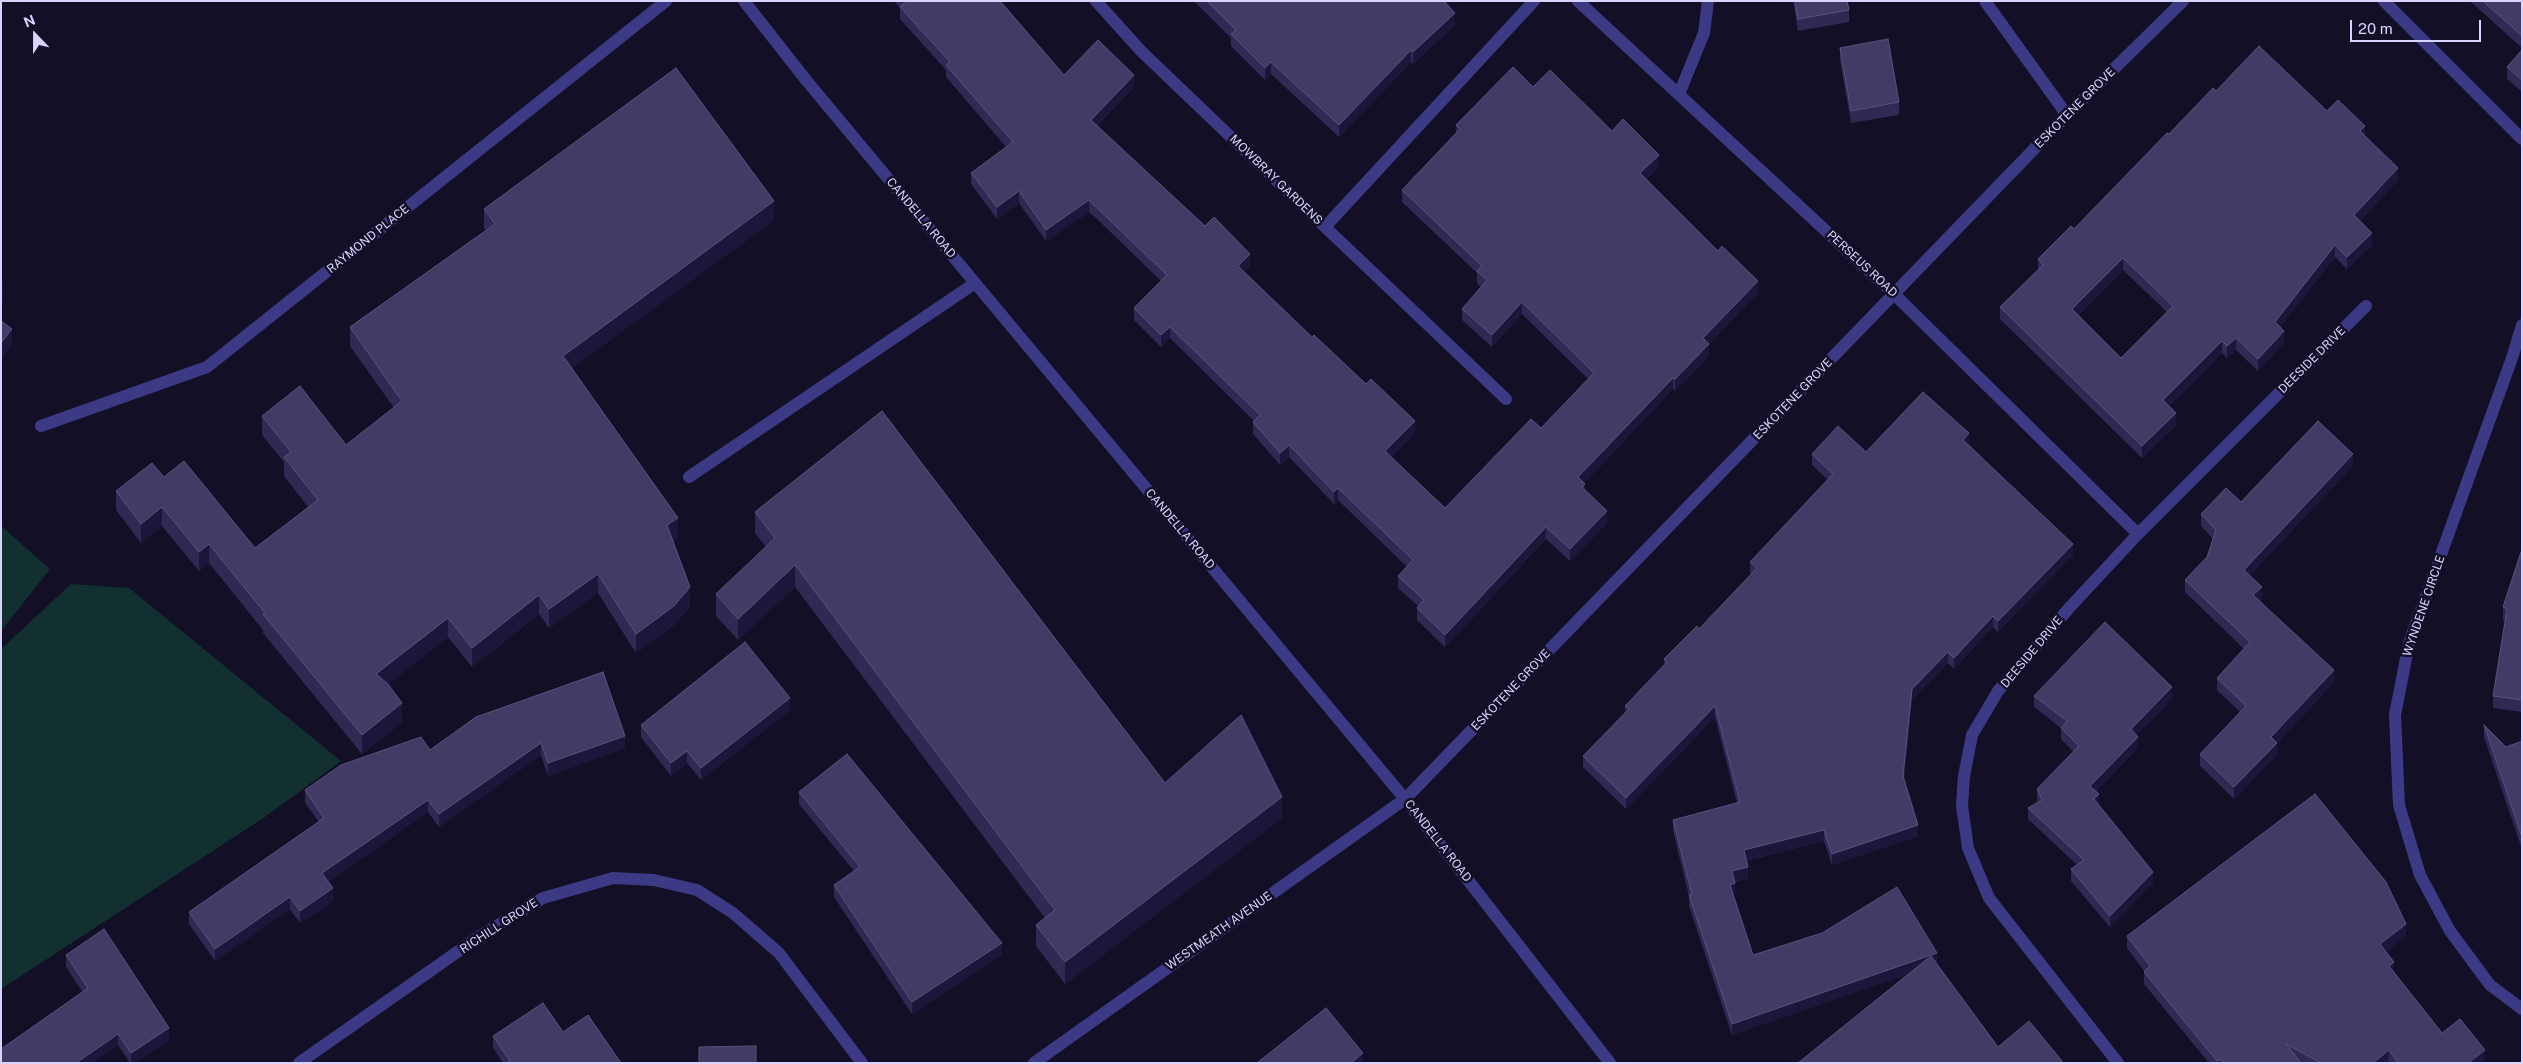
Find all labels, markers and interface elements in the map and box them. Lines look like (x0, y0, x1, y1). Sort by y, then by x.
north arrow (10, 10, 60, 60)
scale bar (2353, 10, 2484, 42)
text: N (21, 12, 37, 31)
text: 20 m (2358, 20, 2393, 37)
street label: ESKOTENE GROVE (2032, 65, 2118, 151)
street label: MOWBRAY GARDENS (1227, 132, 1325, 228)
street label: CANDELLA ROAD (883, 175, 959, 261)
street label: RAYMOND PLACE (324, 202, 412, 276)
street label: PERSEUS ROAD (1824, 228, 1900, 300)
street label: DEESIDE DRIVE (2276, 324, 2348, 396)
street label: ESKOTENE GROVE (1750, 355, 1836, 443)
street label: CANDELLA ROAD (1142, 486, 1218, 572)
street label: WYNDENE CIRCLE (2400, 554, 2448, 658)
street label: DEESIDE DRIVE (1998, 613, 2066, 691)
street label: ESKOTENE GROVE (1468, 646, 1554, 734)
street label: CANDELLA ROAD (1401, 797, 1475, 885)
street label: WESTMEATH AVENUE (1163, 889, 1275, 973)
street label: RICHILL GROVE (457, 895, 541, 957)

